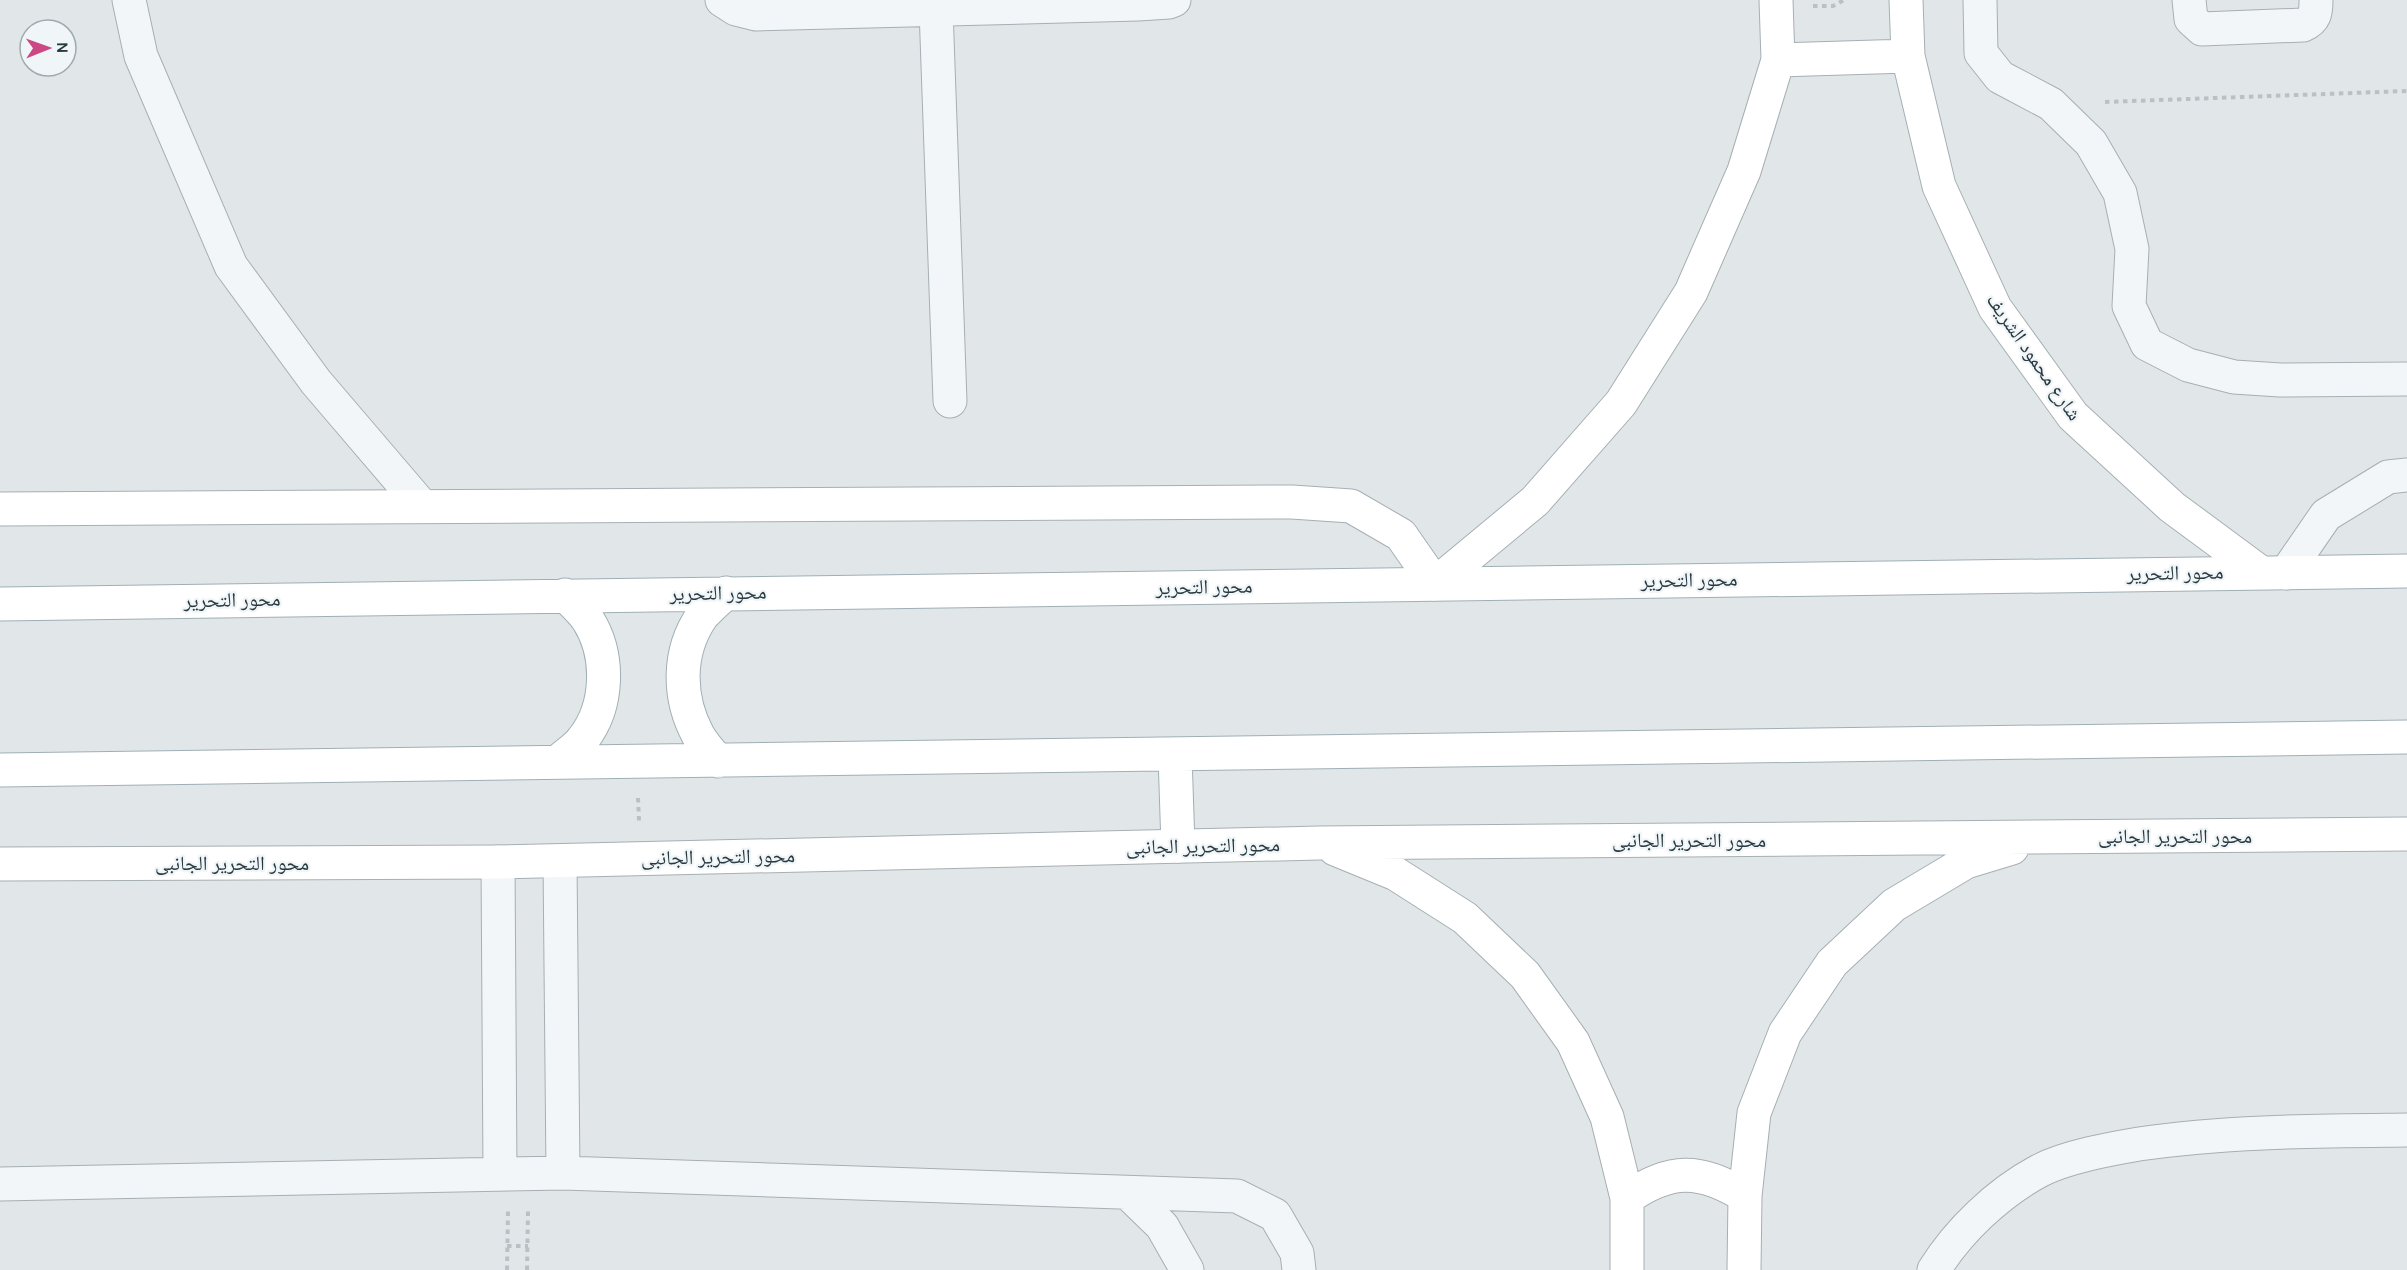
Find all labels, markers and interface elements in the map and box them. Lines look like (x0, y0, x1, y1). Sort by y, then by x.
north arrow (18, 18, 78, 78)
text: N (53, 42, 72, 54)
street label: شارع محمود الشريف (1981, 289, 2086, 425)
street label: محور التحرير (2125, 561, 2224, 585)
street label: محور التحرير (1639, 568, 1738, 592)
street label: محور التحرير (1154, 575, 1253, 599)
street label: محور التحرير (668, 581, 767, 605)
street label: محور التحرير (182, 588, 281, 612)
street label: محور التحرير الجانبى (2098, 825, 2252, 848)
street label: محور التحرير الجانبى (1612, 829, 1766, 852)
street label: محور التحرير الجانبى (1126, 833, 1280, 859)
street label: محور التحرير الجانبى (641, 844, 795, 870)
street label: محور التحرير الجانبى (155, 852, 309, 875)

